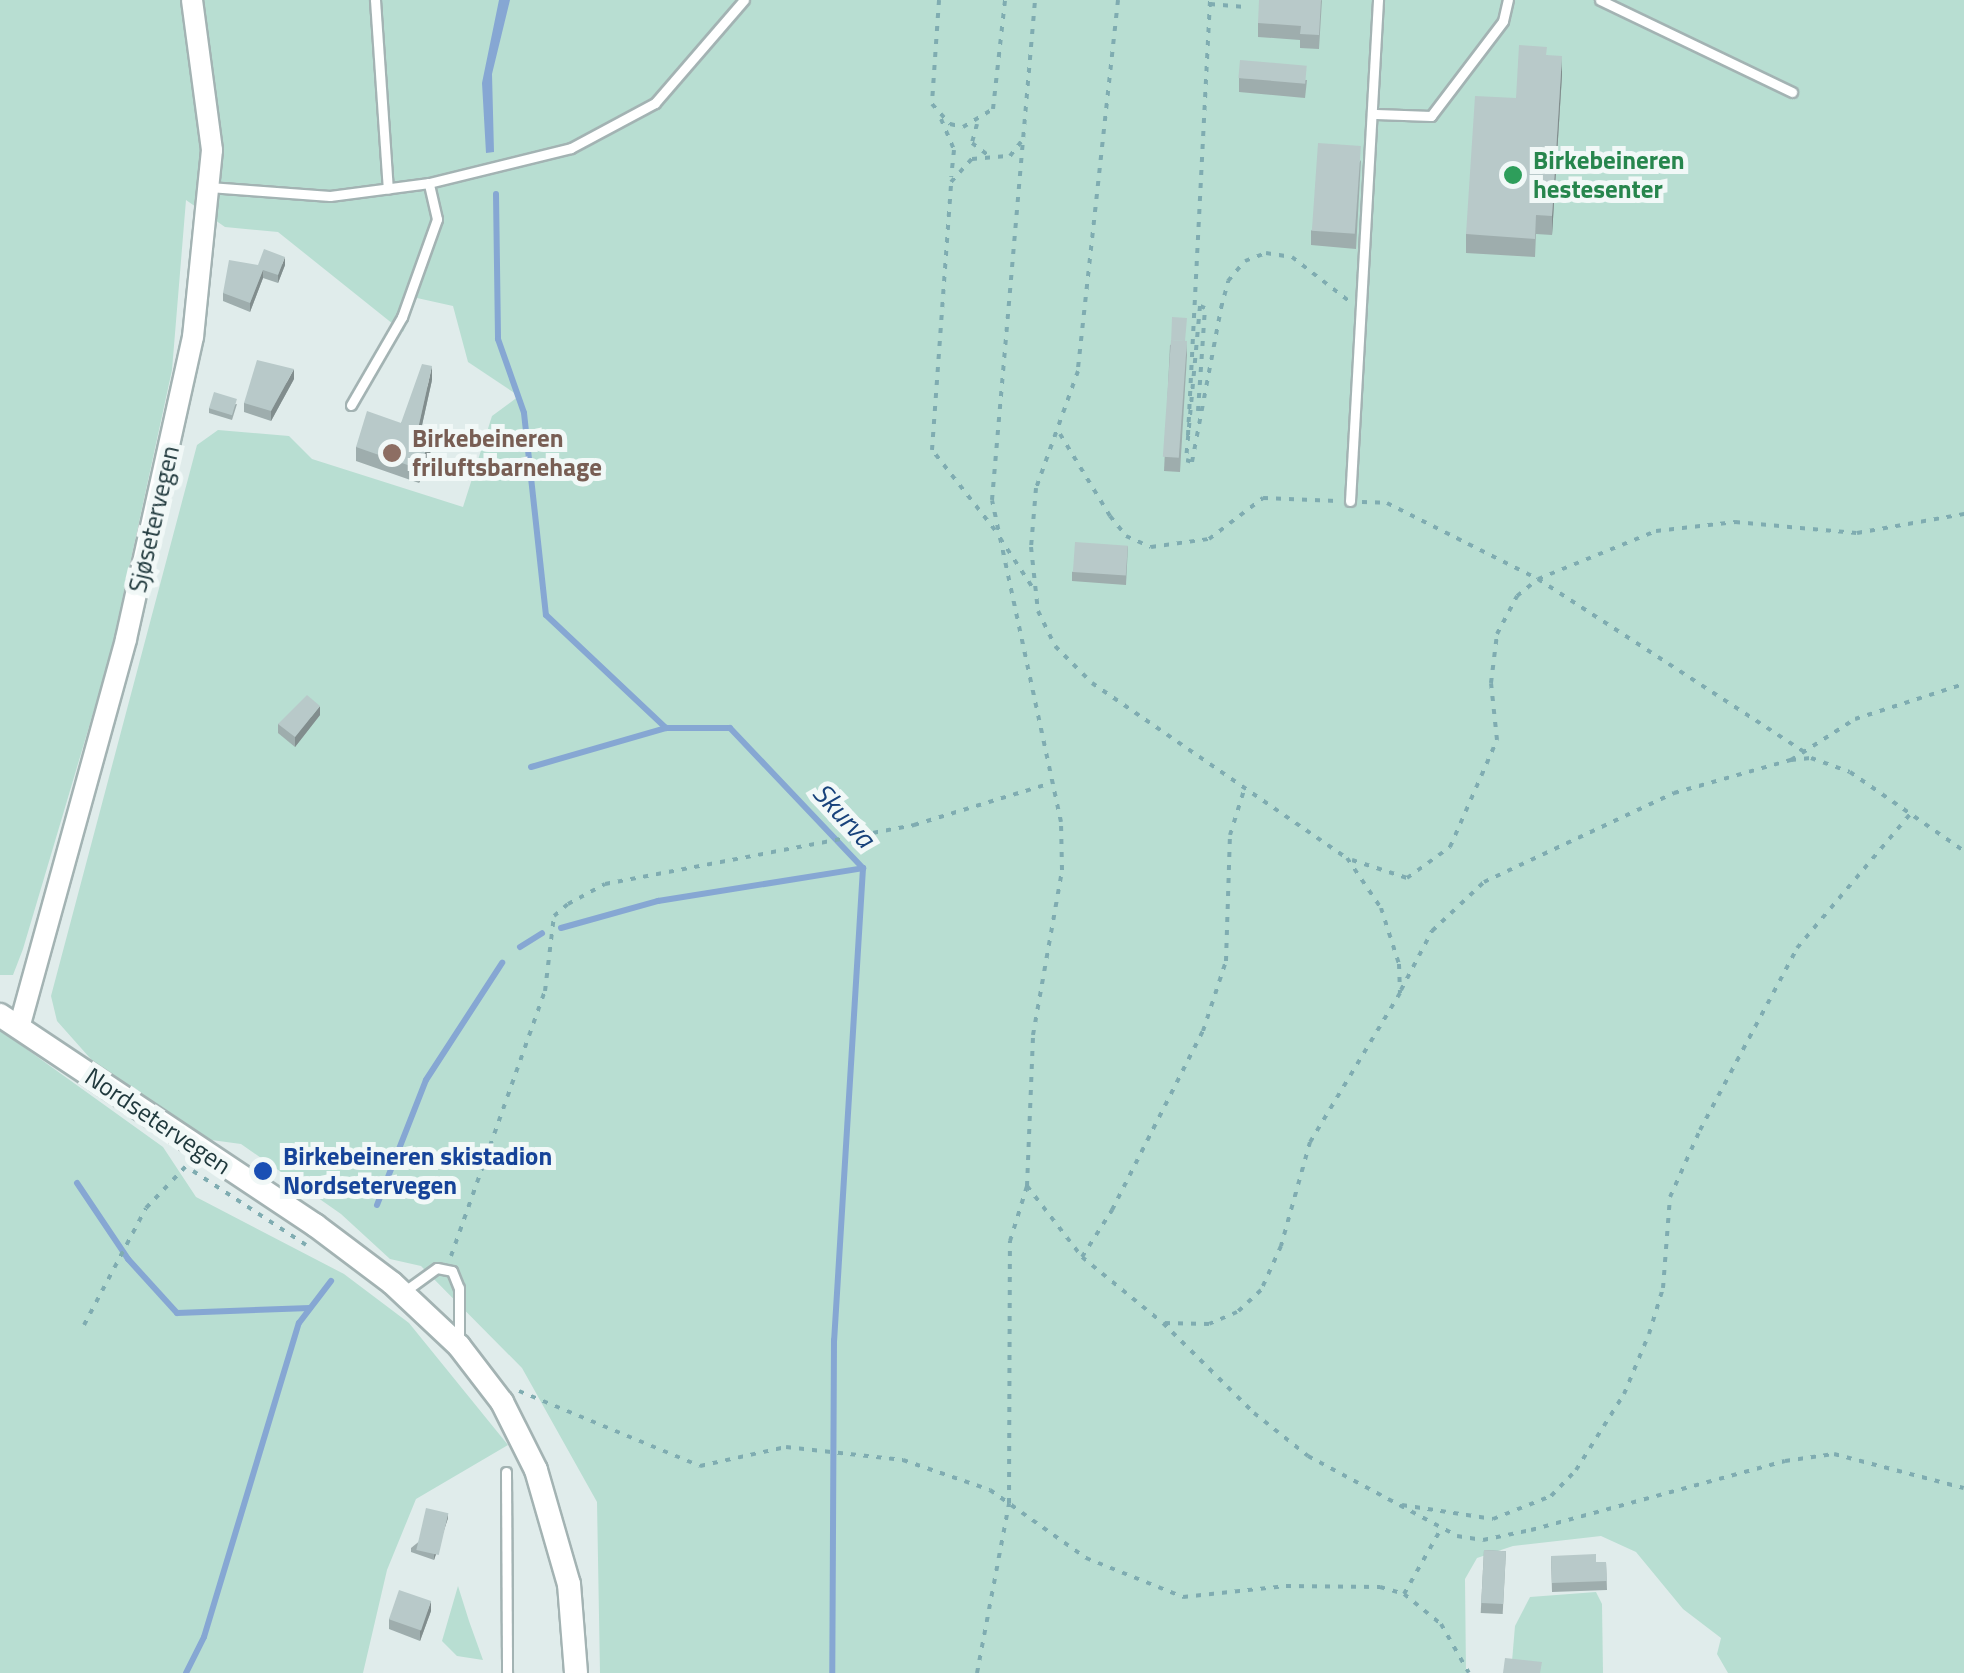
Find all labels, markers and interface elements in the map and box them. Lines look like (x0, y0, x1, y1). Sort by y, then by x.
place label: Birkebeineren hestesenter (1533, 146, 1685, 205)
marker: Birkebeineren hestesenter (1502, 164, 1524, 186)
place label: Birkebeineren friluftsbarnehage (412, 424, 602, 483)
marker: Birkebeineren friluftsbarnehage (381, 442, 403, 464)
street label: Sjøsetervegen (123, 443, 185, 595)
water label: Skurva (806, 776, 882, 854)
street label: Nordsetervegen (80, 1061, 236, 1181)
place label: Birkebeineren skistadion Nordsetervegen (283, 1142, 552, 1201)
marker: Birkebeineren skistadion Nordsetervegen (252, 1160, 274, 1182)

